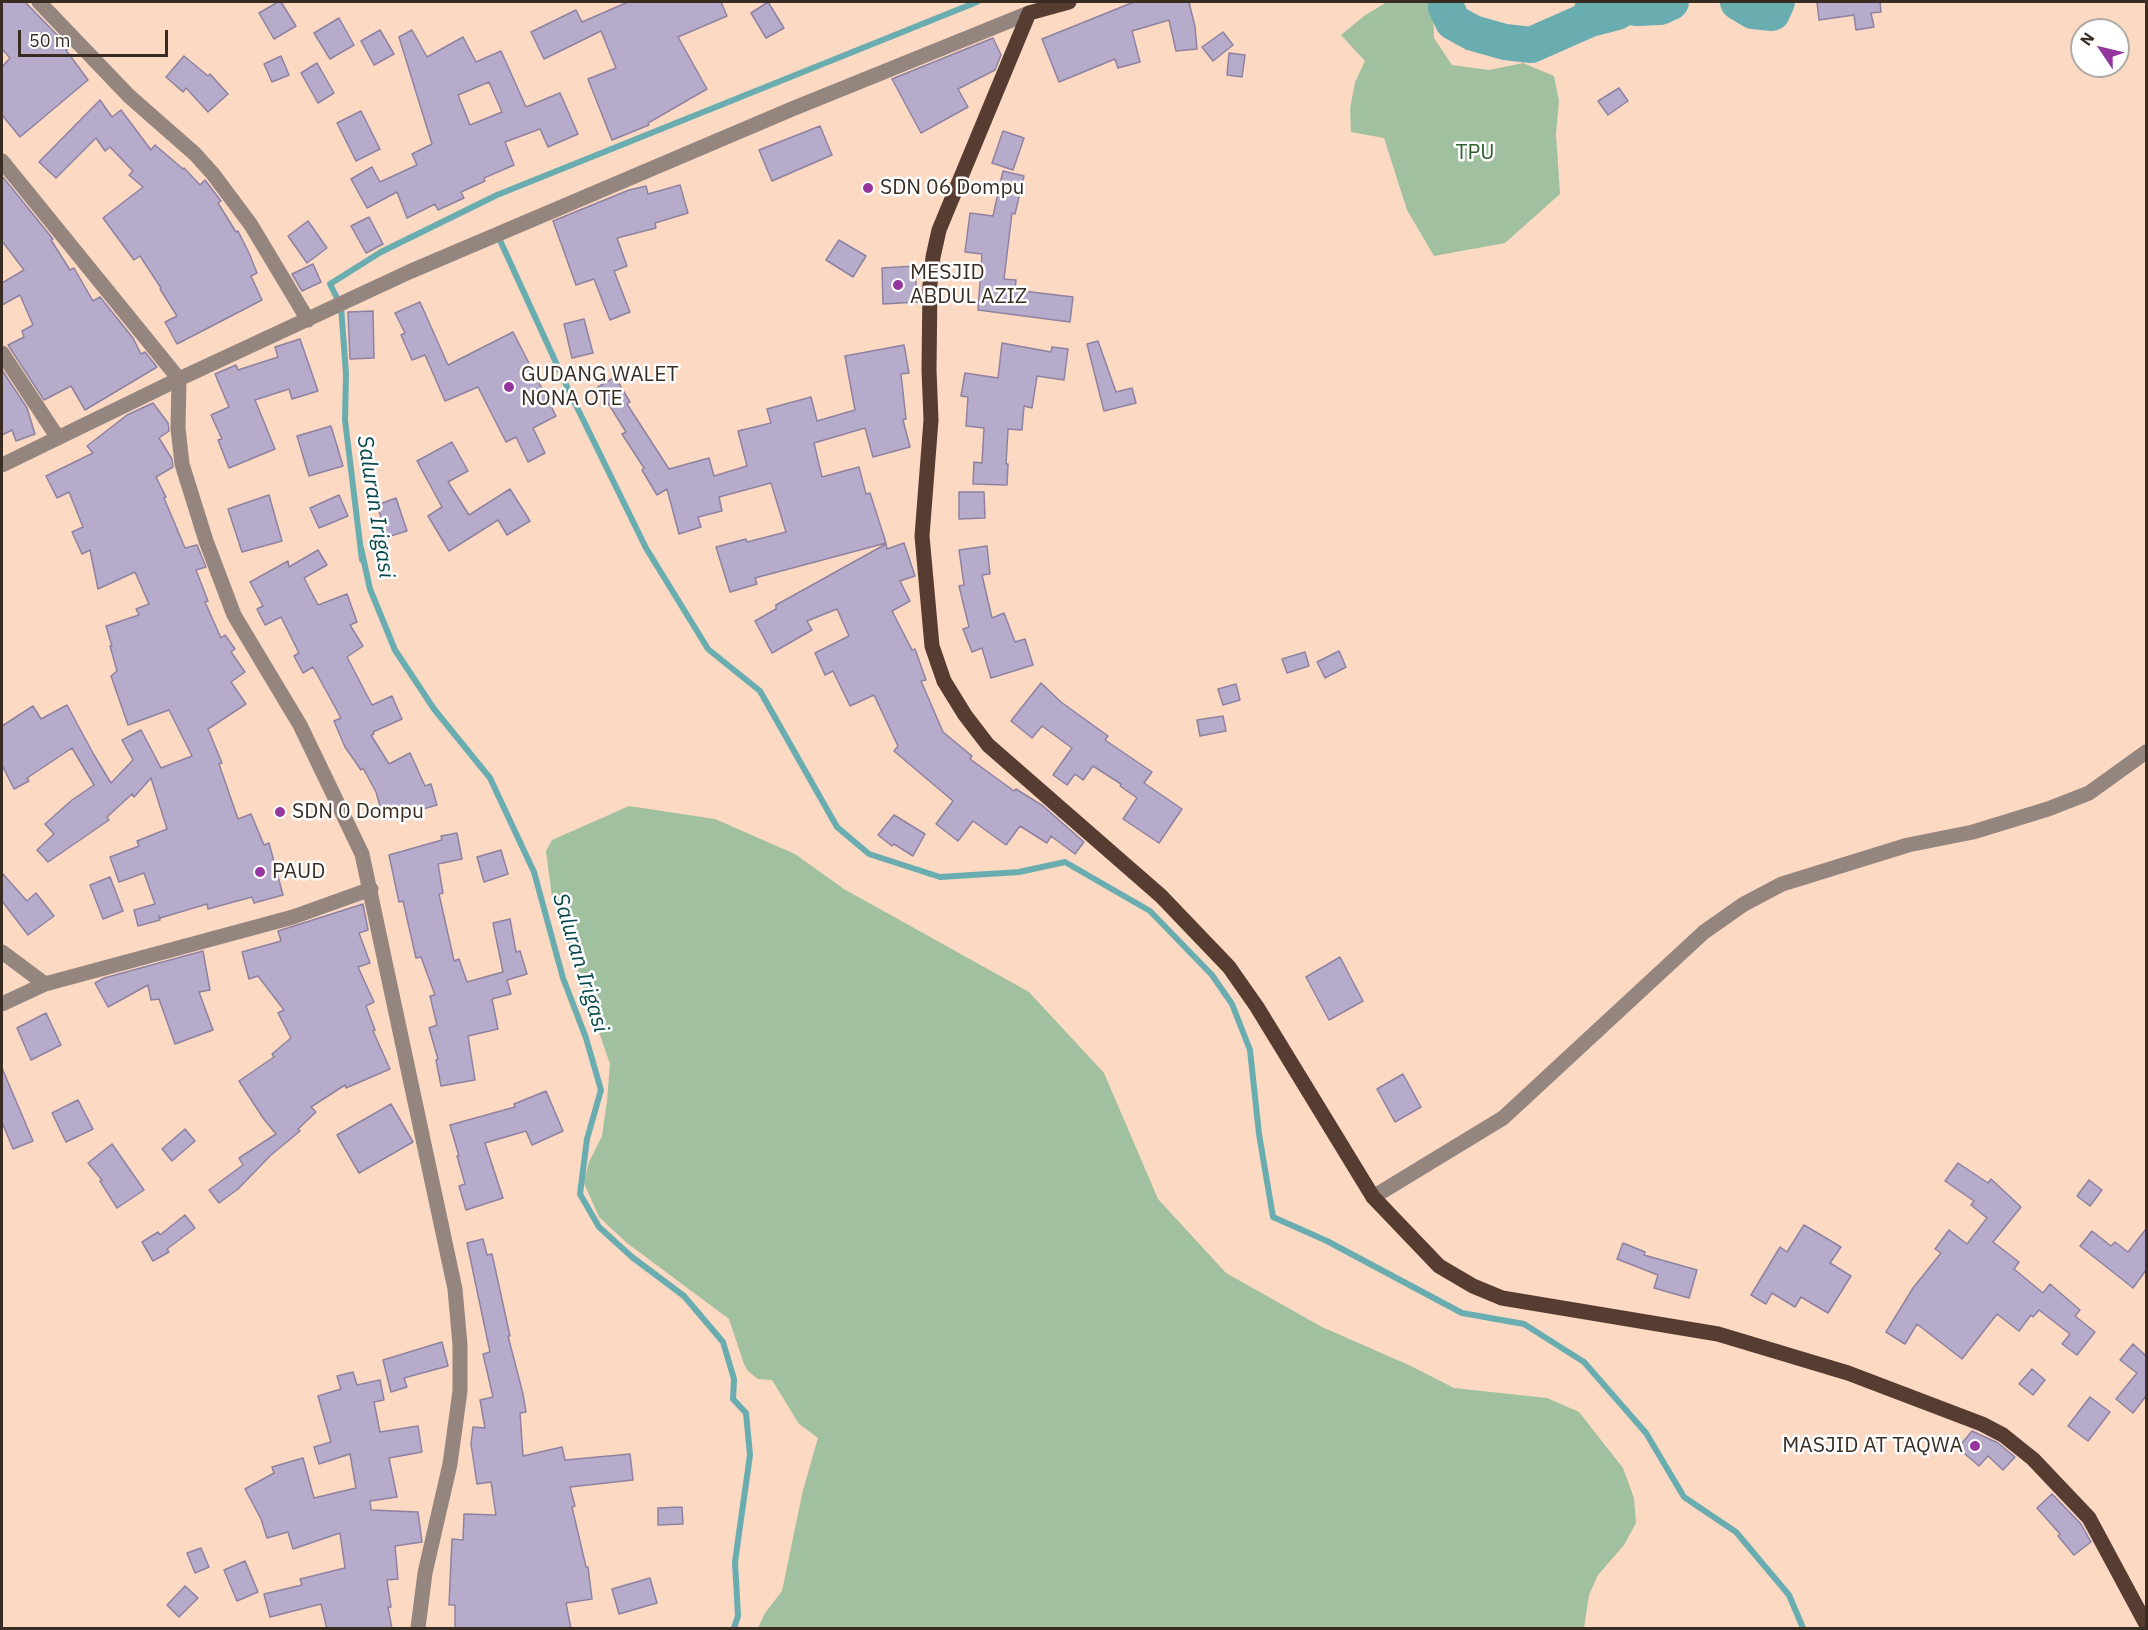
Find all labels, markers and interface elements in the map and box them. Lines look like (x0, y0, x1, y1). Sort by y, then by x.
scale bar (21, 18, 171, 56)
north arrow (2070, 18, 2130, 78)
text: N (2075, 28, 2098, 49)
text: 50 m (29, 29, 71, 52)
park label: TPU (1456, 140, 1494, 166)
place label: SDN 06 Dompu (880, 175, 1025, 201)
marker: SDN 06 Dompu (861, 181, 875, 195)
place label: MESJID ABDUL AZIZ (910, 260, 1027, 310)
marker: MESJID ABDUL AZIZ (891, 278, 905, 292)
place label: GUDANG WALET NONA OTE (521, 362, 678, 412)
marker: GUDANG WALET NONA OTE (502, 380, 516, 394)
water label: Saluran Irigasi (351, 434, 399, 580)
place label: SDN 0 Dompu (292, 799, 424, 825)
marker: SDN 0 Dompu (273, 805, 287, 819)
place label: PAUD (272, 859, 325, 885)
marker: PAUD (253, 865, 267, 879)
water label: Saluran Irigasi (546, 890, 614, 1036)
place label: MASJID AT TAQWA (1782, 1433, 1963, 1459)
marker: MASJID AT TAQWA (1968, 1439, 1982, 1453)

